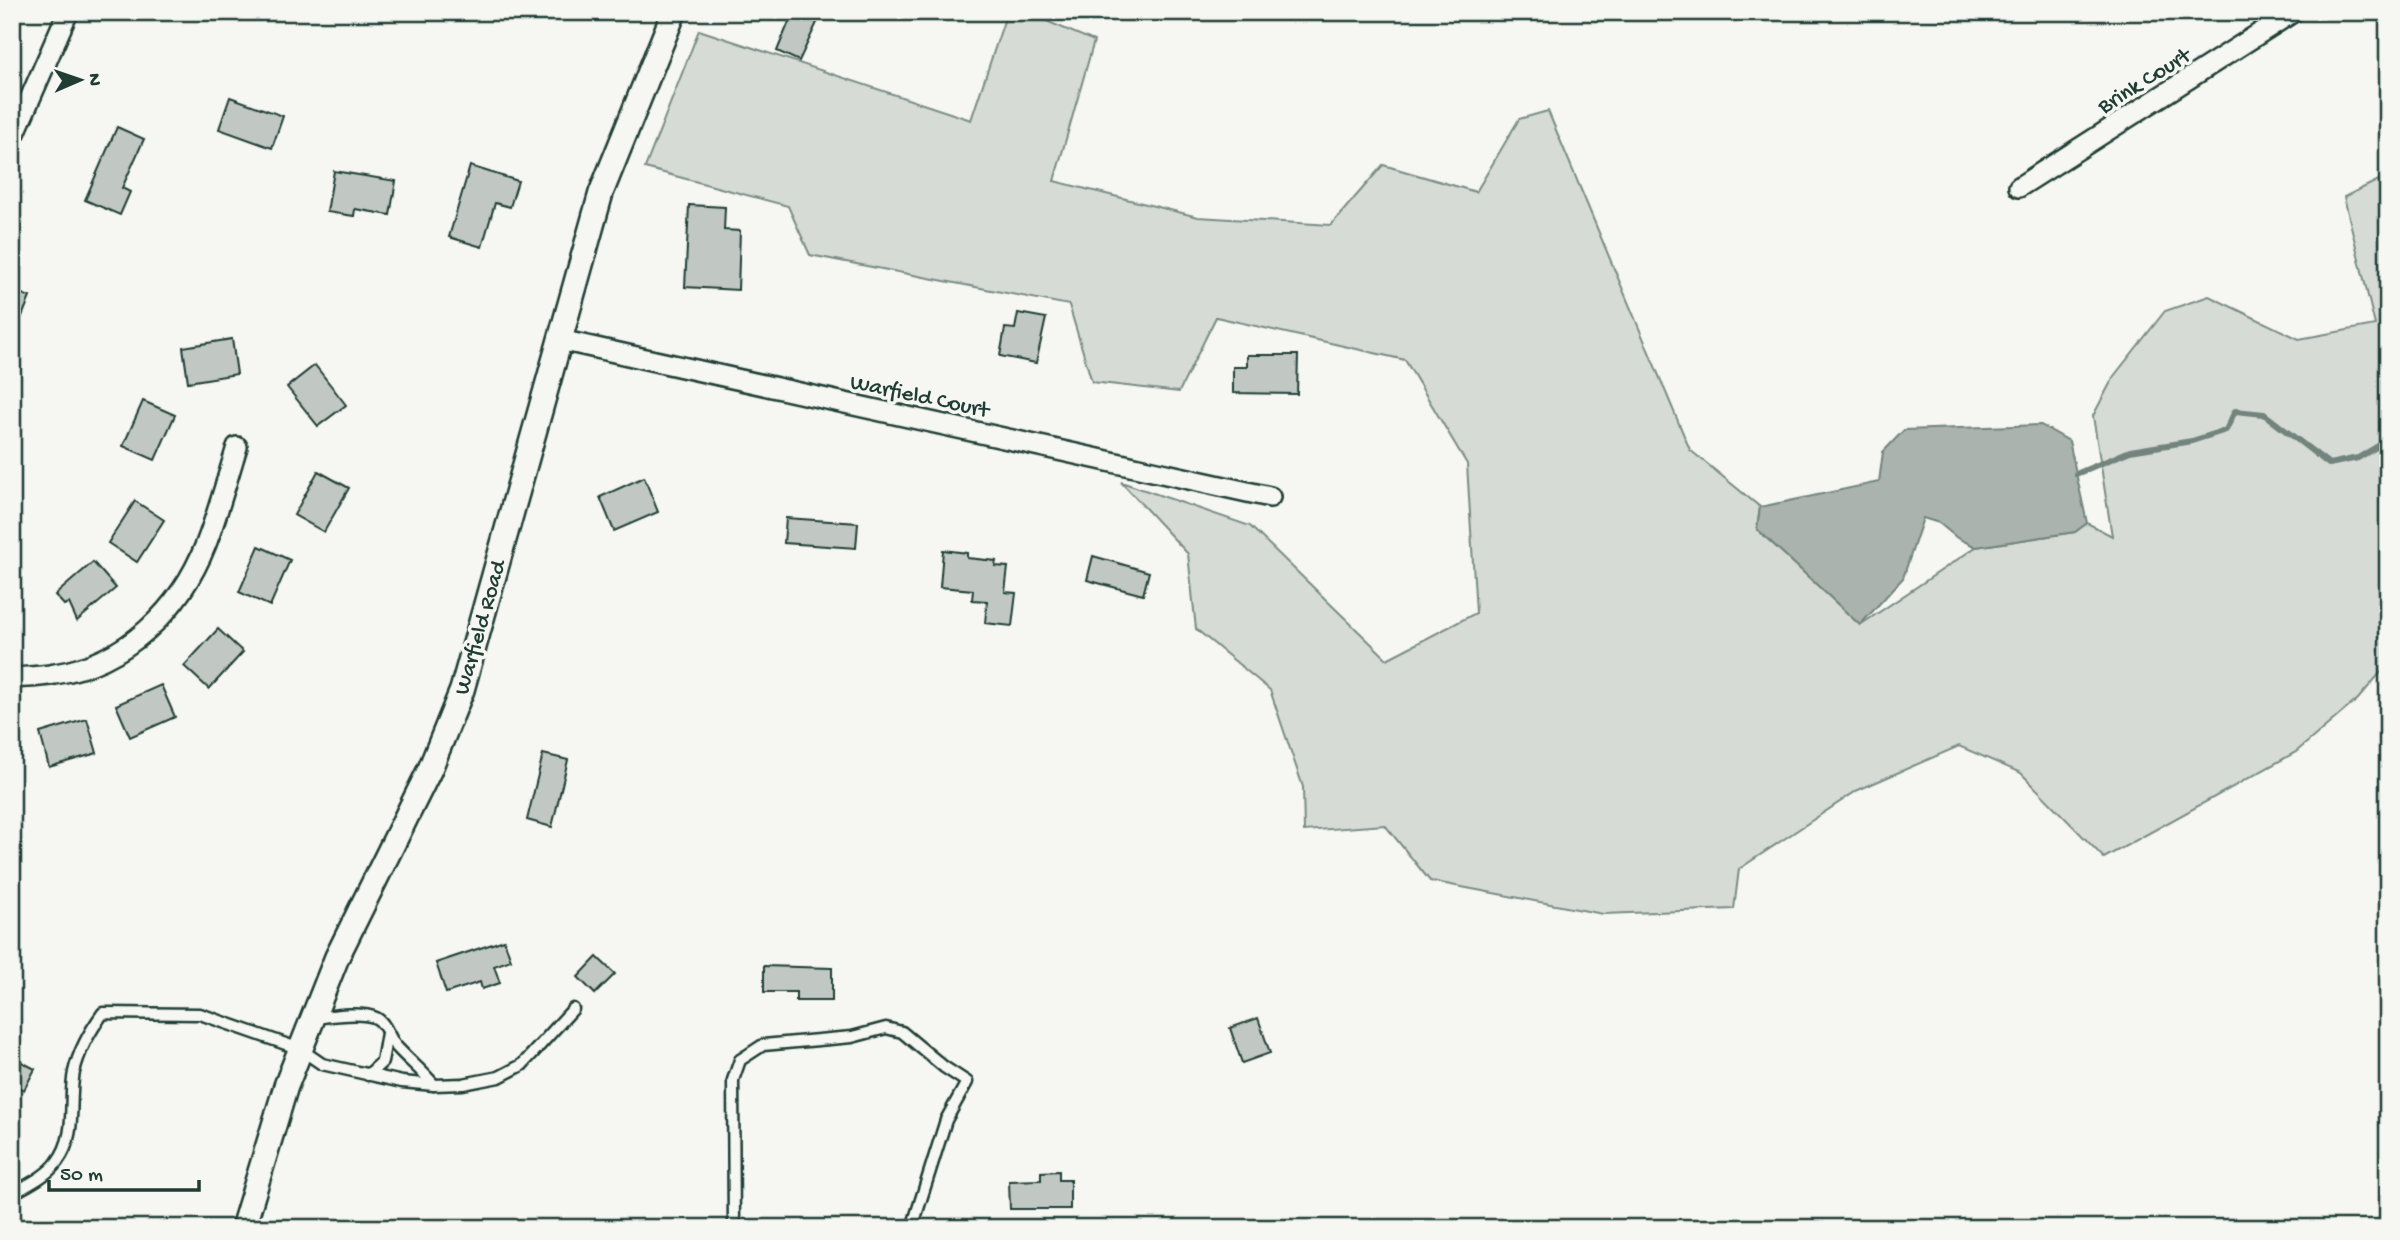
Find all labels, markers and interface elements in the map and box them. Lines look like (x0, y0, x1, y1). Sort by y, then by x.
street label: Brink Court (2093, 42, 2198, 122)
north arrow (46, 46, 116, 116)
text: N (82, 73, 105, 86)
street label: Warfield Court (847, 370, 993, 426)
street label: Warfield Road (449, 556, 514, 698)
scale bar (49, 1149, 200, 1193)
text: 50 m (60, 1164, 103, 1189)

